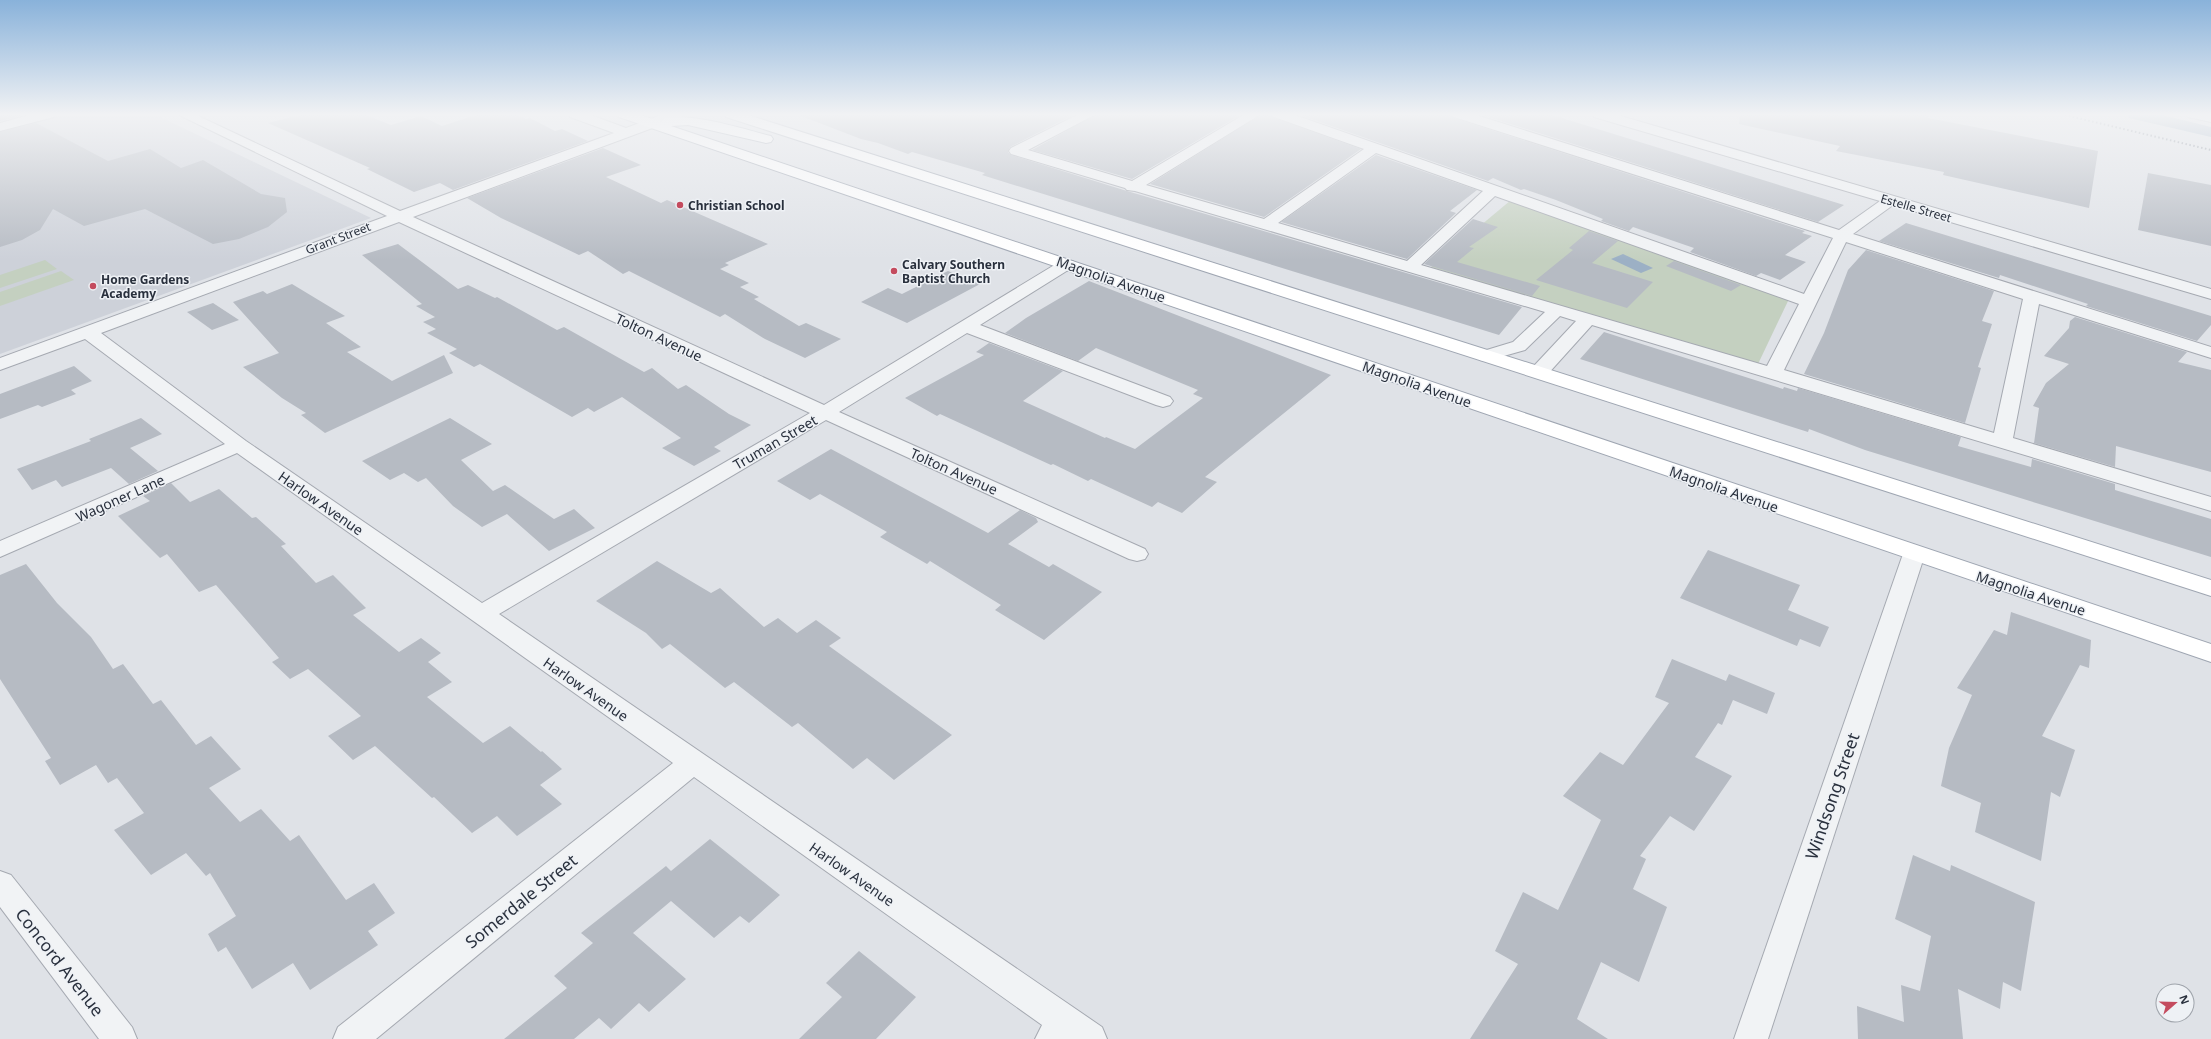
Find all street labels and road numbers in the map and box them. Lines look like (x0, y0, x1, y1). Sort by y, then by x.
street label: Estelle Street (1879, 190, 1954, 226)
street label: Grant Street (303, 218, 374, 258)
street label: Magnolia Avenue (1054, 251, 1168, 307)
street label: Tolton Avenue (612, 309, 706, 365)
street label: Magnolia Avenue (1360, 356, 1474, 412)
street label: Truman Street (730, 410, 820, 474)
street label: Tolton Avenue (907, 443, 1001, 499)
street label: Magnolia Avenue (1667, 461, 1781, 517)
street label: Harlow Avenue (275, 467, 367, 539)
street label: Wagoner Lane (73, 470, 168, 526)
street label: Magnolia Avenue (1974, 566, 2088, 620)
street label: Harlow Avenue (540, 653, 632, 725)
street label: Windsong Street (1800, 730, 1864, 862)
street label: Harlow Avenue (806, 838, 898, 910)
street label: Somerdale Street (460, 849, 582, 953)
street label: Concord Avenue (11, 903, 109, 1021)

